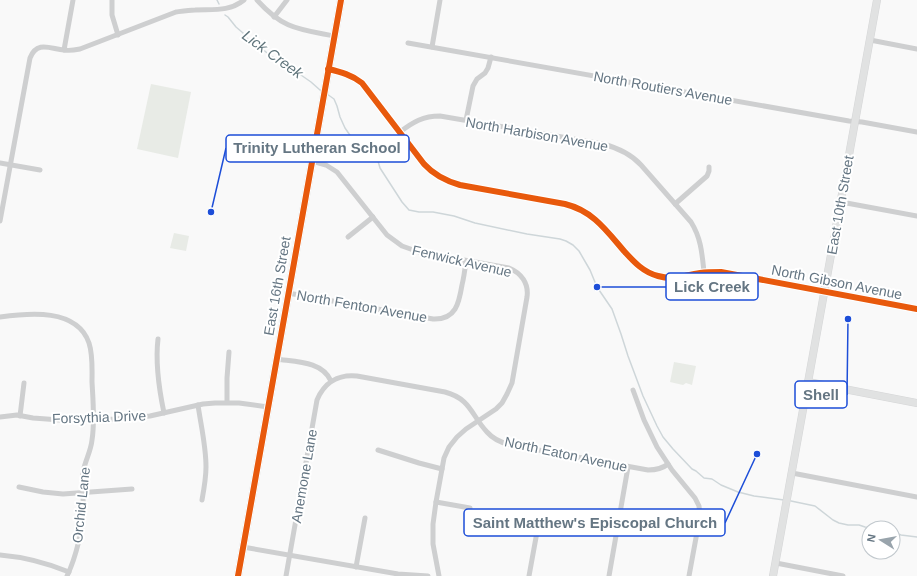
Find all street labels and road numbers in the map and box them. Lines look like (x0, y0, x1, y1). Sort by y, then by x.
street label: North Routiers Avenue (592, 68, 734, 108)
street label: North Harbison Avenue (464, 114, 610, 154)
street label: East 10th Street (823, 154, 857, 256)
street label: East 16th Street (260, 235, 294, 337)
street label: Fenwick Avenue (411, 242, 514, 280)
street label: North Gibson Avenue (770, 261, 904, 303)
street label: North Fenton Avenue (296, 287, 429, 325)
street label: Forsythia Drive (52, 407, 147, 427)
street label: Anemone Lane (288, 428, 320, 524)
street label: North Eaton Avenue (503, 433, 629, 475)
street label: Orchid Lane (69, 466, 93, 544)

